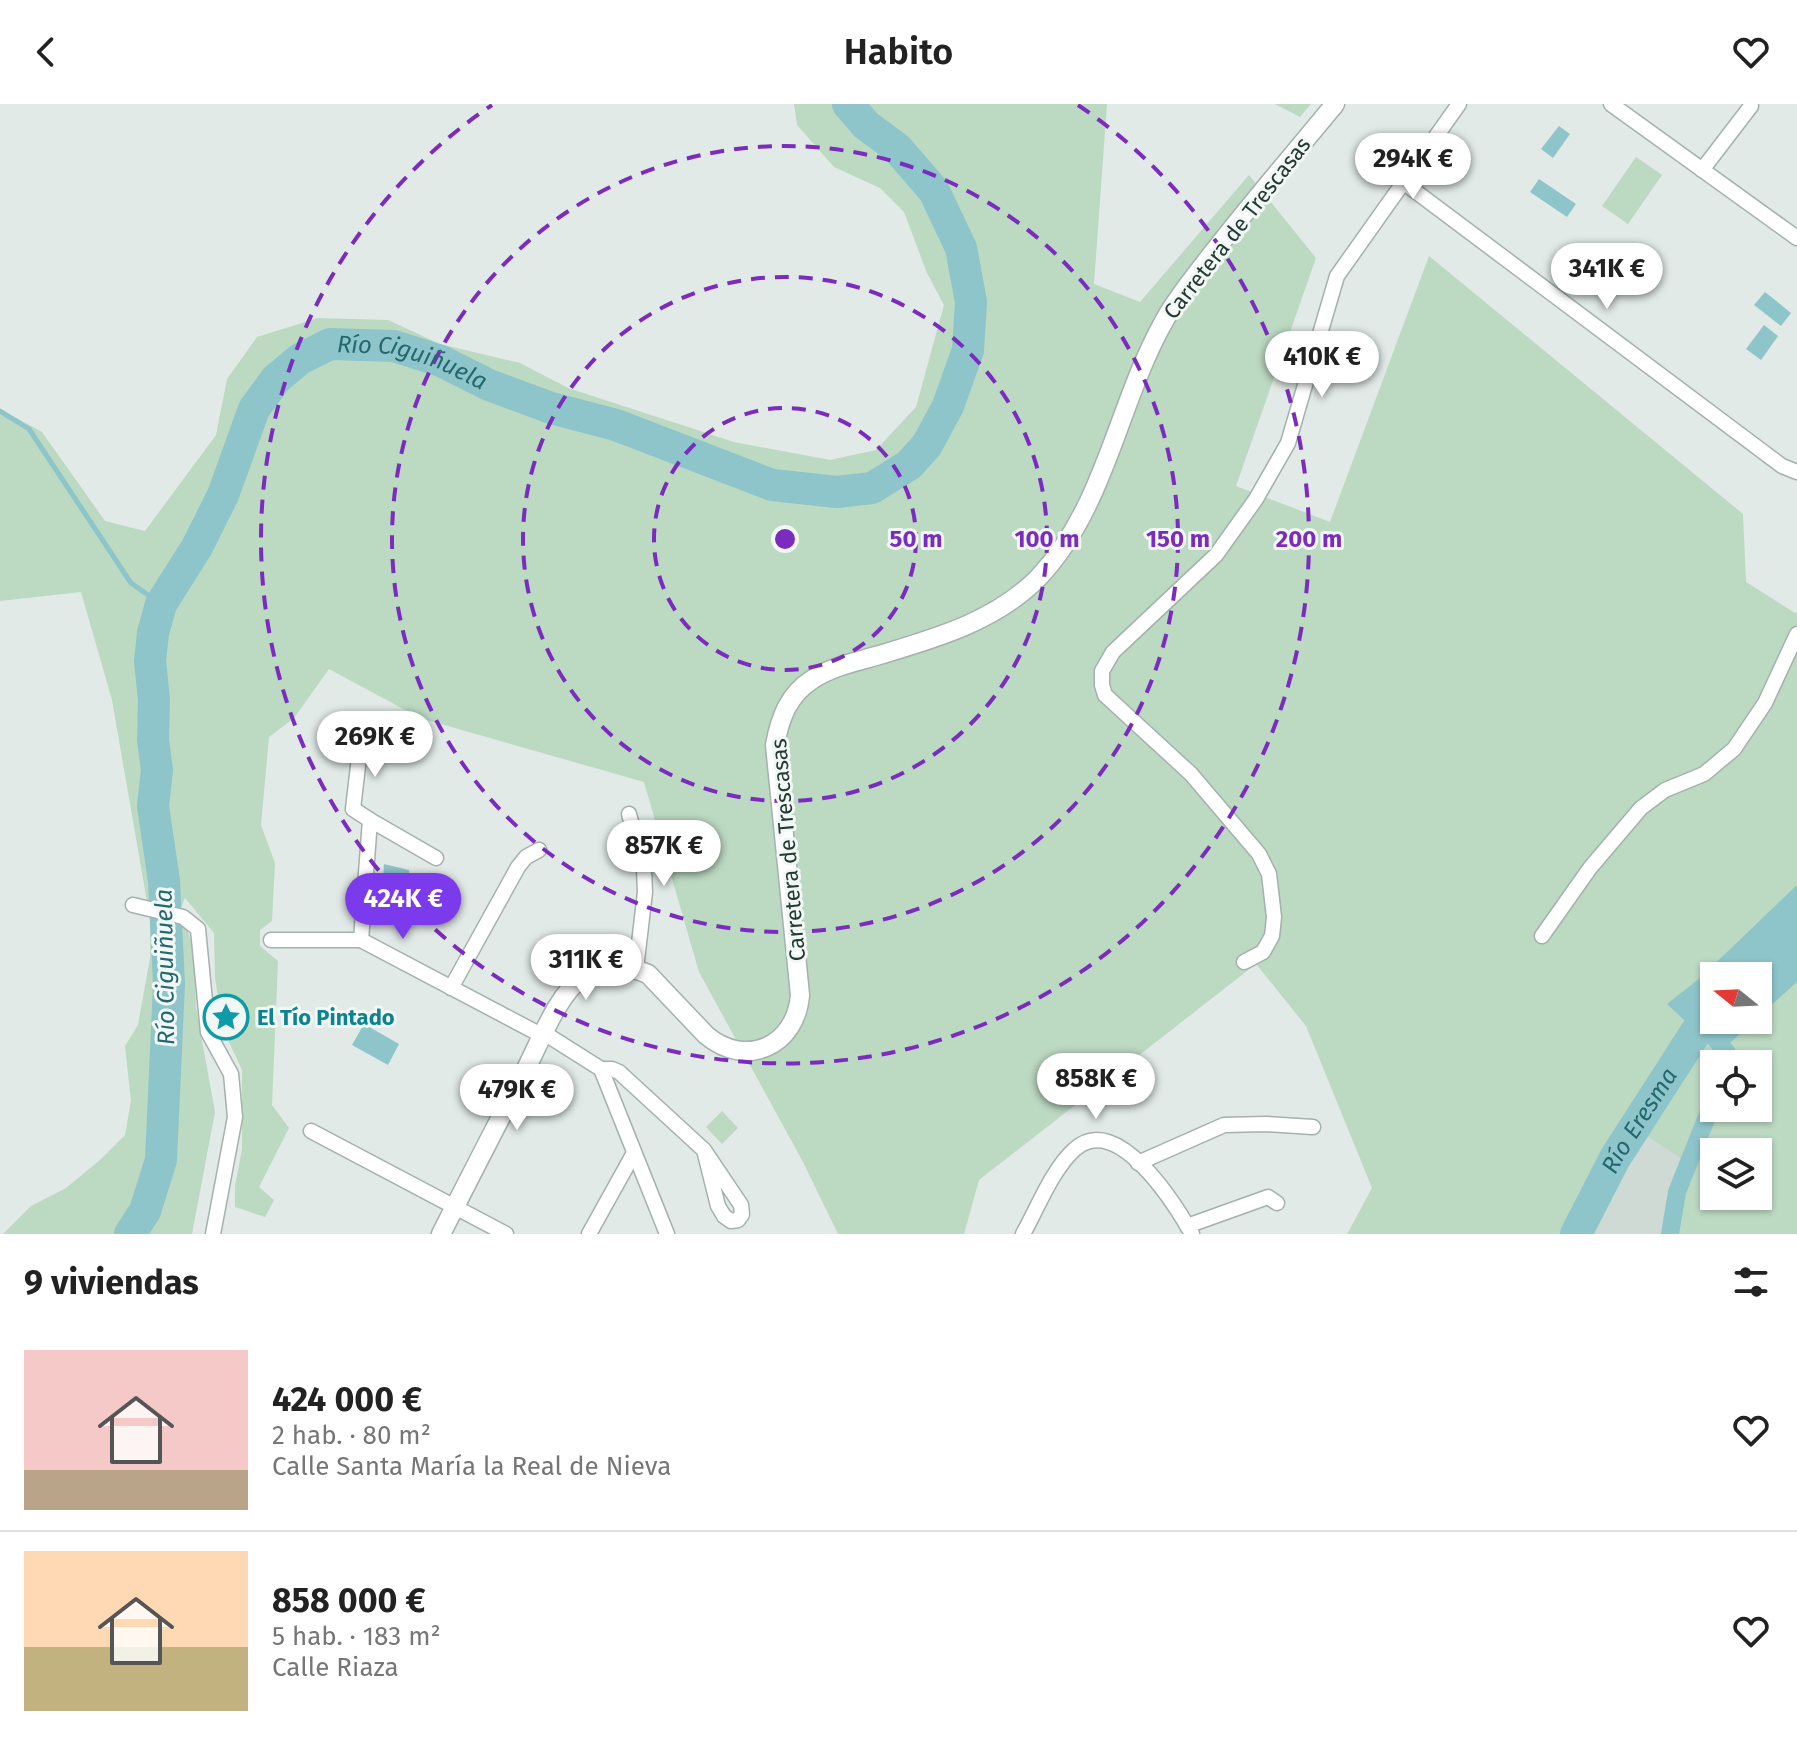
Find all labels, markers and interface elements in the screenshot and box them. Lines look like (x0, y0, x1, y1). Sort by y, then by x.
icon: back (24, 30, 68, 74)
text: Habito (844, 30, 953, 74)
icon: heart (1729, 30, 1773, 74)
street label: Carretera de Trescasas (1158, 132, 1316, 324)
pin: 294K € (1348, 133, 1478, 201)
text: 294K € (1373, 143, 1453, 174)
pin: 341K € (1542, 243, 1672, 311)
text: 341K € (1569, 253, 1645, 284)
water label: Río Ciguiñuela (336, 330, 492, 396)
pin: 410K € (1257, 331, 1387, 399)
text: 410K € (1283, 341, 1361, 372)
centre of rings (771, 525, 799, 553)
text: 50 m (890, 525, 942, 553)
text: 100 m (1014, 525, 1080, 553)
text: 150 m (1146, 525, 1210, 553)
text: 200 m (1276, 525, 1342, 553)
pin: 269K € (310, 711, 440, 779)
text: 269K € (335, 721, 415, 752)
street label: Carretera de Trescasas (765, 738, 811, 962)
pin: 857K € (599, 820, 729, 888)
text: 857K € (625, 830, 703, 861)
pin: 424K € (338, 873, 468, 941)
text: 424K € (363, 883, 443, 914)
water label: Río Ciguiñuela (150, 889, 180, 1045)
pin: 311K € (521, 934, 651, 1002)
text: 311K € (549, 944, 623, 975)
north arrow (1700, 962, 1772, 1034)
map controls (1700, 962, 1772, 1210)
place icon: El Tío Pintado (202, 993, 250, 1041)
place label: El Tío Pintado (257, 1004, 395, 1031)
button: locate (1700, 1050, 1772, 1122)
pin: 858K € (1031, 1053, 1161, 1121)
text: 858K € (1055, 1063, 1137, 1094)
water label: Río Eresma (1596, 1063, 1683, 1178)
pin: 479K € (452, 1064, 582, 1132)
text: 479K € (478, 1074, 556, 1105)
button: layers (1700, 1138, 1772, 1210)
icon: filters (1729, 1260, 1773, 1304)
text: 9 viviendas (24, 1262, 199, 1303)
text: 424 000 € (272, 1379, 422, 1420)
icon: home (88, 1382, 184, 1478)
icon: heart (1729, 1408, 1773, 1452)
text: 2 hab. · 80 m² (272, 1420, 431, 1451)
text: Calle Santa María la Real de Nieva (272, 1451, 671, 1482)
text: 858 000 € (272, 1580, 426, 1621)
icon: home (88, 1583, 184, 1679)
icon: heart (1729, 1609, 1773, 1653)
text: 5 hab. · 183 m² (272, 1621, 441, 1652)
text: Calle Riaza (272, 1652, 399, 1683)

